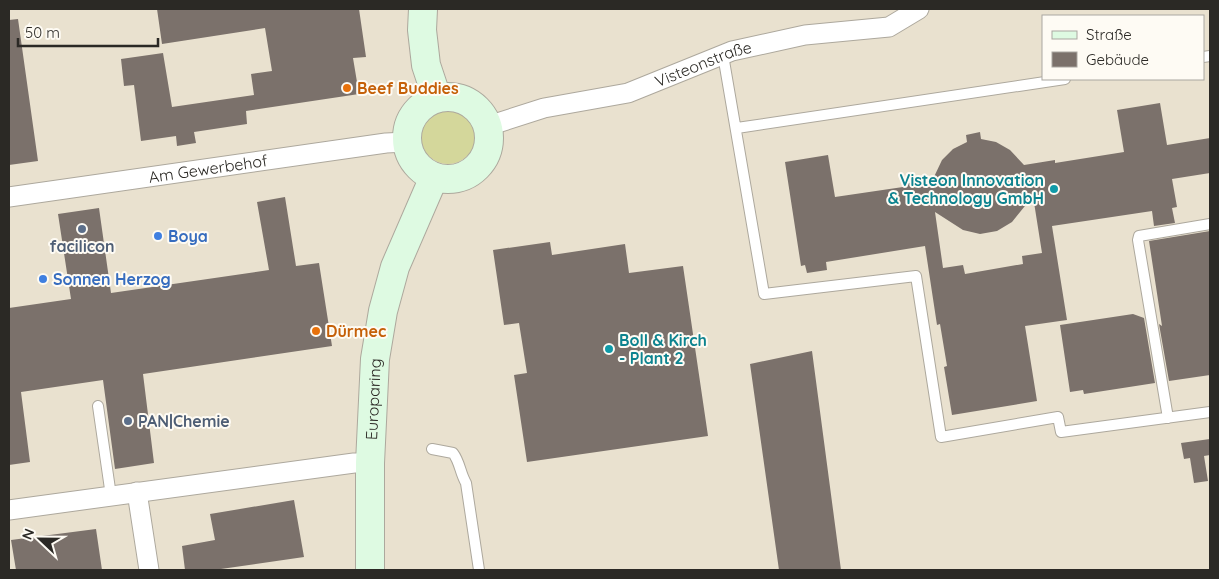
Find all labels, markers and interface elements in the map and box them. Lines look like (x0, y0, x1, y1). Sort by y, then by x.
scale bar (18, 15, 158, 47)
legend (1042, 15, 1204, 80)
text: 50 m (25, 23, 60, 42)
text: Straße (1086, 25, 1132, 44)
street label: Visteonstraße (652, 37, 754, 91)
text: Gebäude (1086, 50, 1149, 69)
place label: Beef Buddies (357, 78, 459, 98)
marker: Beef Buddies (341, 82, 353, 94)
street label: Am Gewerbehof (147, 150, 269, 187)
place label: Visteon Innovation & Technology GmbH (888, 170, 1044, 208)
marker: Visteon Innovation & Technology GmbH (1048, 183, 1060, 195)
marker: facilicon (76, 223, 88, 235)
place label: Boya (168, 226, 208, 246)
marker: Boya (152, 230, 164, 242)
place label: facilicon (49, 236, 115, 256)
place label: Sonnen Herzog (53, 269, 171, 289)
marker: Sonnen Herzog (37, 273, 49, 285)
place label: Dürmec (326, 321, 386, 341)
marker: Dürmec (310, 325, 322, 337)
place label: Boll & Kirch - Plant 2 (619, 330, 707, 368)
marker: Boll & Kirch - Plant 2 (603, 343, 615, 355)
street label: Europaring (361, 358, 385, 440)
place label: PAN|Chemie (138, 411, 230, 431)
marker: PAN|Chemie (122, 415, 134, 427)
north arrow (15, 514, 65, 564)
text: N (18, 526, 38, 542)

